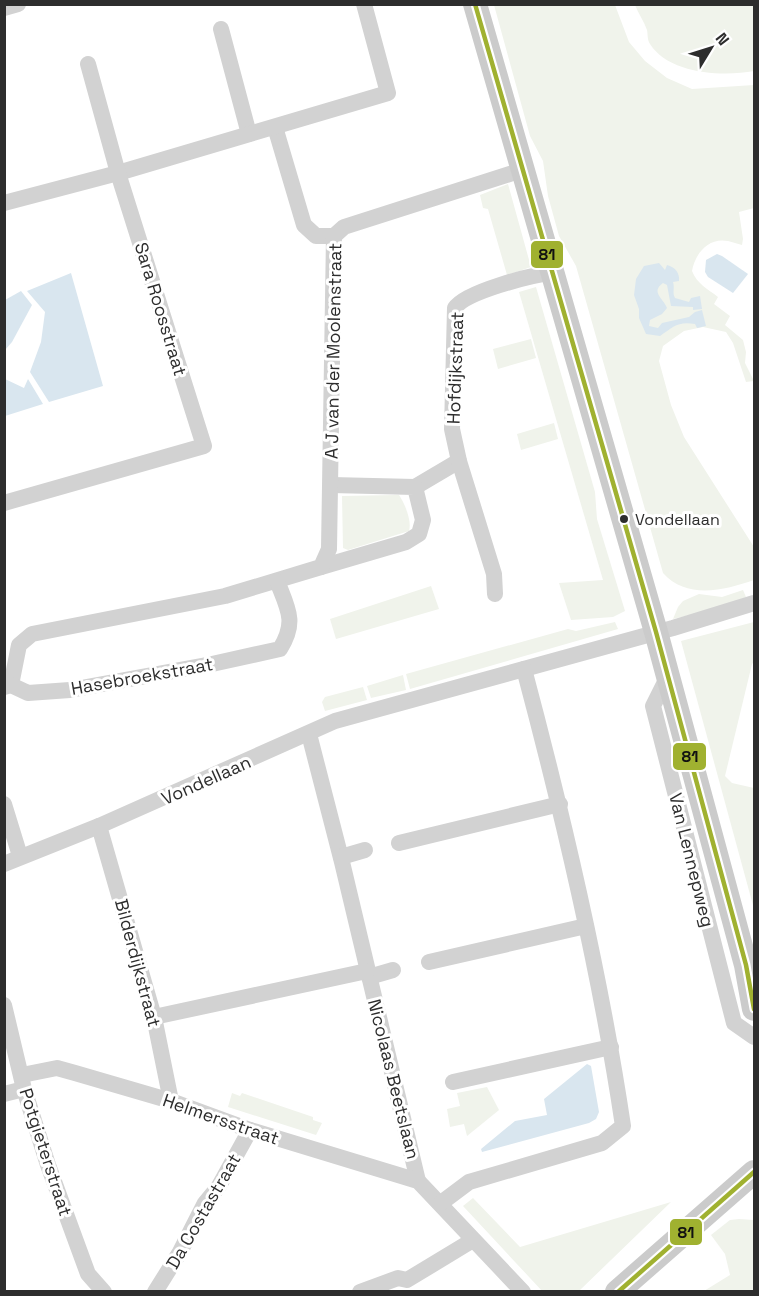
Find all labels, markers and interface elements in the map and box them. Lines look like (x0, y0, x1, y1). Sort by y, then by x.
north arrow (681, 18, 741, 78)
text: N (711, 28, 734, 50)
street label: Sara Roosstraat (130, 239, 192, 379)
line badge: 81 (530, 240, 564, 269)
street label: A J van der Moolenstraat (320, 243, 346, 459)
text: 81 (539, 244, 555, 265)
street label: Hofdijkstraat (442, 311, 468, 425)
place label: Vondellaan (635, 509, 720, 530)
marker: Vondellaan (618, 513, 630, 525)
street label: Hasebroekstraat (69, 652, 215, 700)
line badge: 81 (672, 742, 707, 771)
text: 81 (682, 746, 698, 767)
street label: Vondellaan (158, 750, 254, 810)
street label: Van Lennepweg (664, 790, 720, 930)
street label: Bilderdijkstraat (110, 896, 166, 1030)
street label: Nicolaas Beetslaan (363, 997, 425, 1161)
street label: Potgieterstraat (14, 1085, 78, 1219)
street label: Helmersstraat (160, 1088, 282, 1150)
street label: Da Costastraat (161, 1149, 245, 1273)
line badge: 81 (669, 1218, 703, 1246)
text: 81 (678, 1222, 694, 1243)

